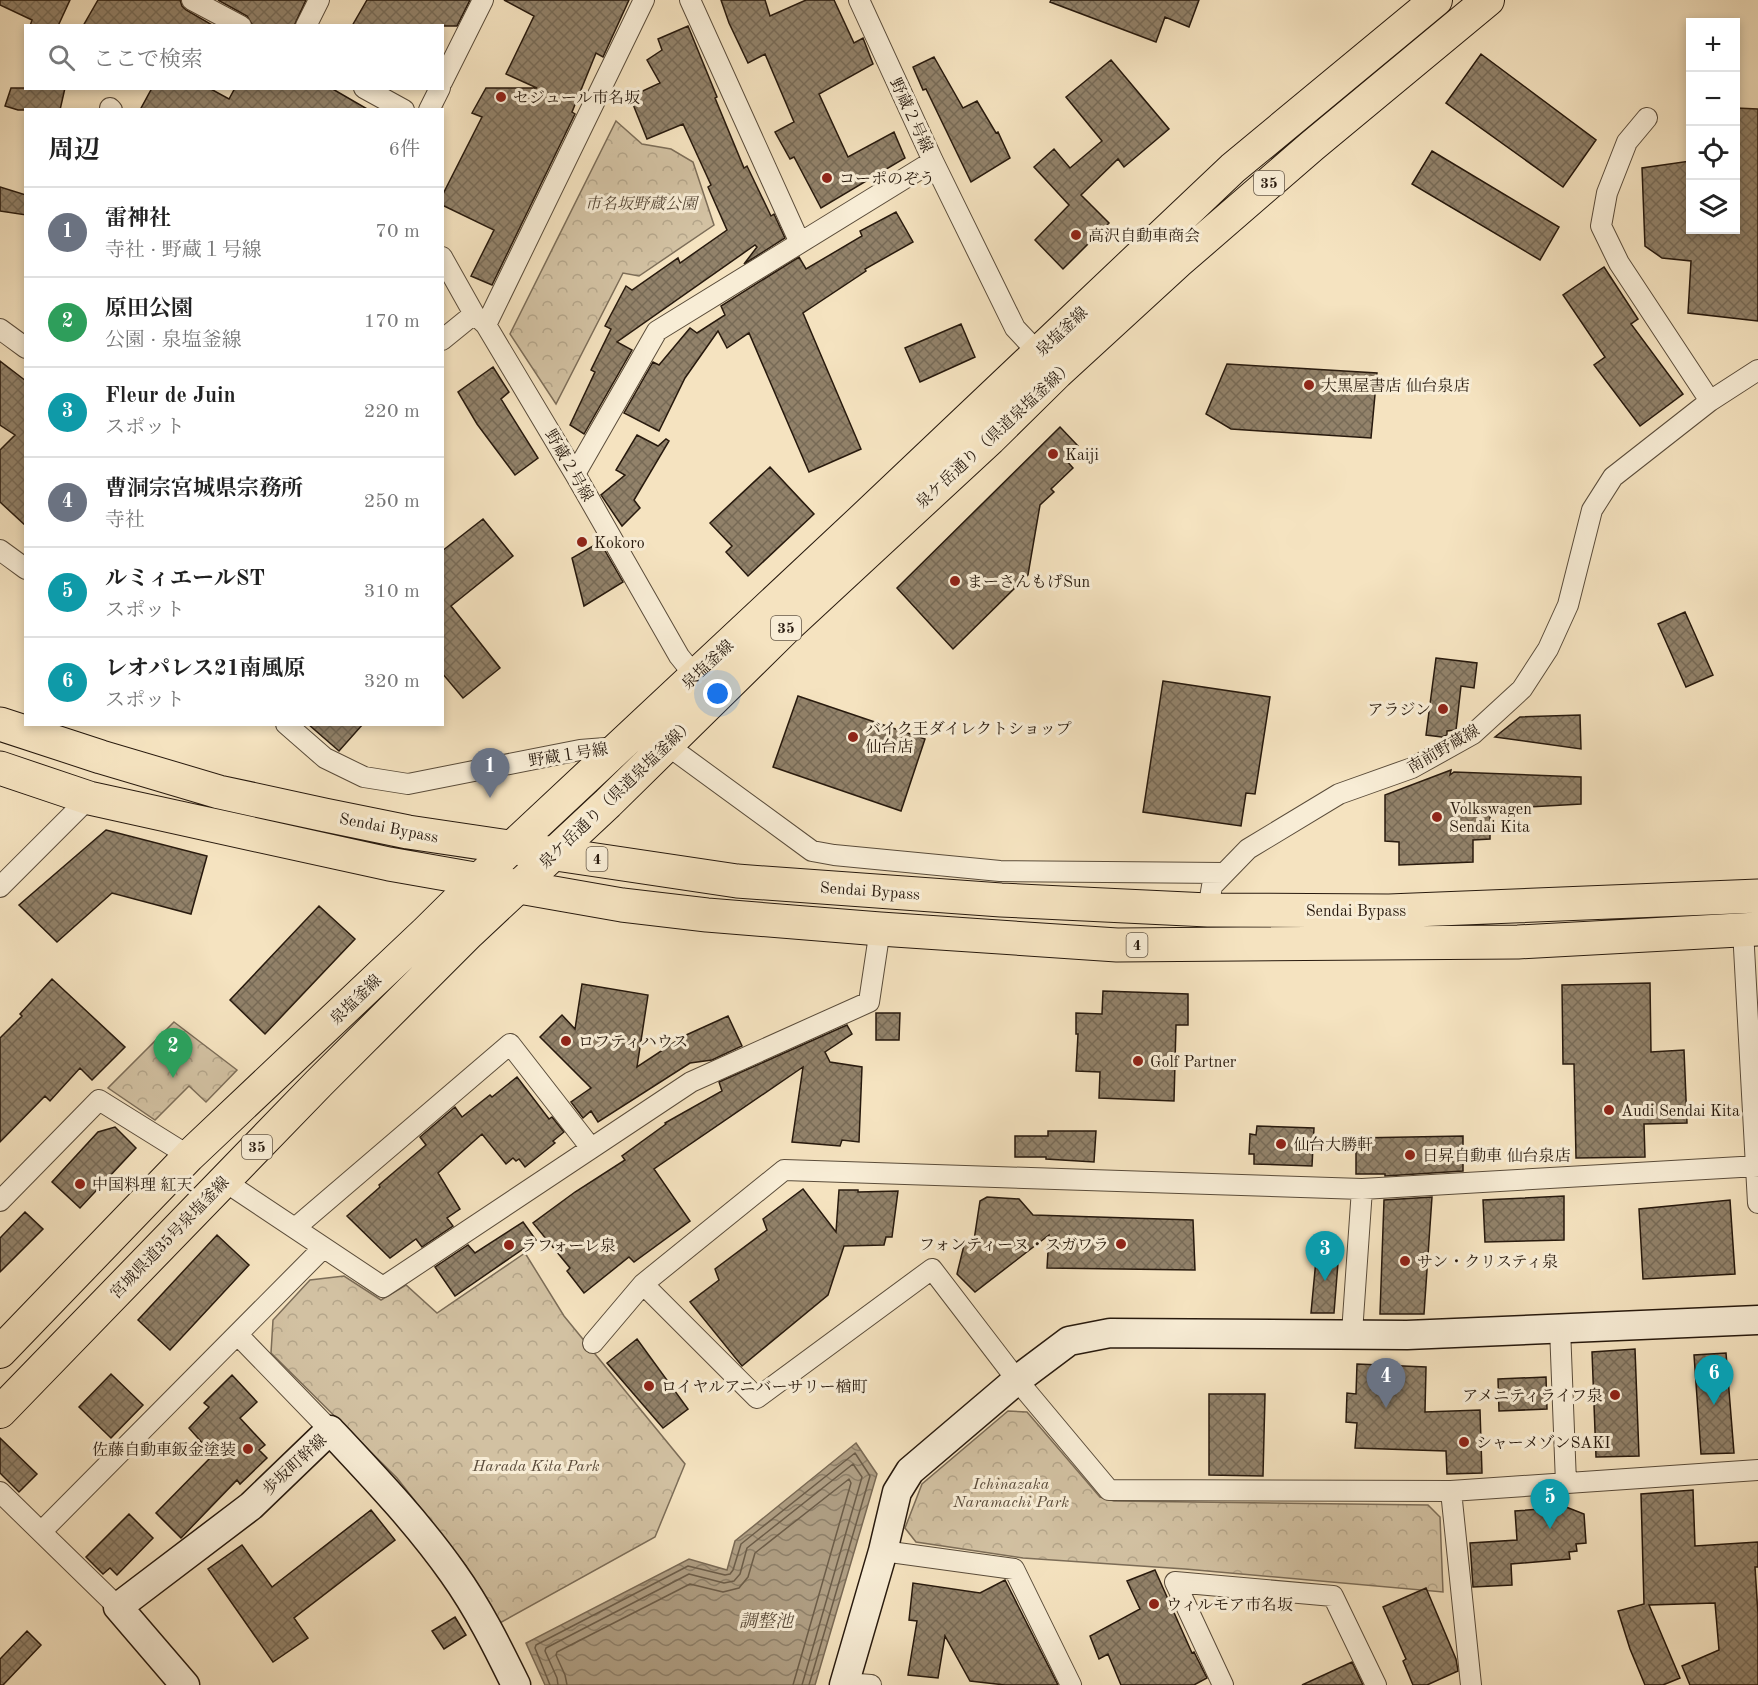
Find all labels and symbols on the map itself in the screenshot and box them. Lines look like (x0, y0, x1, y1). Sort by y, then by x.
street label: 野蔵２号線 (886, 75, 936, 155)
place label: セジュール市名坂 (513, 89, 640, 107)
marker: セジュール市名坂 (494, 90, 508, 104)
marker: コーポのぞう (820, 171, 834, 185)
place label: コーポのぞう (839, 171, 935, 188)
road number: 35 (1254, 171, 1284, 195)
park label: 市名坂野蔵公園 (585, 195, 700, 213)
place label: 高沢自動車商会 (1088, 227, 1200, 245)
marker: 高沢自動車商会 (1069, 228, 1083, 242)
street label: 泉塩釜線 (1032, 303, 1091, 360)
street label: 泉ケ岳通り（県道泉塩釜線） (912, 357, 1077, 512)
place label: 大黒屋書店 仙台泉店 (1321, 377, 1469, 395)
marker: 大黒屋書店 仙台泉店 (1302, 378, 1316, 392)
street label: 野蔵２号線 (541, 426, 597, 505)
marker: Kaiji (1046, 447, 1060, 461)
place label: Kaiji (1065, 448, 1099, 464)
marker: Kokoro (575, 535, 589, 549)
place label: Kokoro (594, 536, 645, 552)
place label: まーさんもげSun (967, 573, 1090, 591)
marker: まーさんもげSun (948, 574, 962, 588)
road number: 35 (771, 616, 801, 640)
street label: 泉塩釜線 (678, 636, 737, 693)
your location (703, 679, 732, 708)
place label: アラジン (1367, 702, 1431, 719)
marker: アラジン (1436, 702, 1450, 716)
street label: 泉ケ岳通り（県道泉塩釜線） (536, 715, 698, 872)
place label: バイク王ダイレクトショップ 仙台店 (865, 720, 1072, 756)
street label: 南前野蔵線 (1404, 721, 1483, 777)
marker: バイク王ダイレクトショップ 仙台店 (846, 730, 860, 744)
street label: 野蔵１号線 (527, 740, 609, 770)
pin: 1 (470, 748, 510, 798)
place label: Volkswagen Sendai Kita (1449, 802, 1532, 836)
marker: Volkswagen Sendai Kita (1430, 810, 1444, 824)
street label: Sendai Bypass (338, 812, 440, 846)
road number: 4 (586, 847, 608, 871)
street label: Sendai Bypass (819, 881, 921, 903)
street label: Sendai Bypass (1306, 904, 1406, 920)
road number: 4 (1126, 933, 1148, 957)
street label: 泉塩釜線 (326, 971, 385, 1028)
pin: 2 (154, 1028, 192, 1078)
marker: ロフティハウス (559, 1034, 573, 1048)
place label: ロフティハウス (578, 1034, 688, 1051)
marker: Golf Partner (1131, 1054, 1145, 1068)
place label: Golf Partner (1150, 1055, 1237, 1071)
marker: Audi Sendai Kita (1602, 1103, 1616, 1117)
place label: Audi Sendai Kita (1621, 1104, 1740, 1120)
road number: 35 (242, 1135, 272, 1159)
place label: 仙台大勝軒 (1293, 1136, 1373, 1154)
marker: 仙台大勝軒 (1274, 1137, 1288, 1151)
place label: 日昇自動車 仙台泉店 (1422, 1147, 1570, 1165)
marker: 日昇自動車 仙台泉店 (1403, 1148, 1417, 1162)
street label: 宮城県道35号泉塩釜線 (107, 1173, 233, 1302)
place label: 中国料理 紅天 (92, 1176, 192, 1194)
marker: 中国料理 紅天 (73, 1177, 87, 1191)
pin: 3 (1306, 1232, 1344, 1281)
place label: ラフォーレ泉 (521, 1237, 616, 1255)
place label: フォンティーヌ・スガワラ (919, 1237, 1109, 1254)
marker: フォンティーヌ・スガワラ (1114, 1237, 1128, 1251)
marker: ラフォーレ泉 (502, 1238, 516, 1252)
place label: サン・クリスティ泉 (1417, 1253, 1558, 1271)
marker: サン・クリスティ泉 (1398, 1254, 1412, 1268)
pin: 6 (1694, 1356, 1734, 1405)
pin: 4 (1366, 1358, 1406, 1408)
place label: ロイヤルアニバーサリー楢町 (661, 1378, 868, 1396)
marker: ロイヤルアニバーサリー楢町 (642, 1379, 656, 1393)
place label: アメニティライフ泉 (1462, 1387, 1603, 1405)
marker: アメニティライフ泉 (1608, 1388, 1622, 1402)
street label: 歩坂町幹線 (259, 1431, 330, 1499)
place label: シャーメゾンSAKI (1476, 1434, 1611, 1452)
marker: シャーメゾンSAKI (1457, 1435, 1471, 1449)
place label: 佐藤自動車鈑金塗装 (92, 1441, 236, 1459)
marker: 佐藤自動車鈑金塗装 (241, 1442, 255, 1456)
park label: Harada Kita Park (471, 1459, 600, 1475)
park label: Ichinazaka Naramachi Park (952, 1477, 1069, 1511)
pin: 5 (1530, 1480, 1570, 1529)
place label: ウィルモア市名坂 (1166, 1596, 1293, 1614)
marker: ウィルモア市名坂 (1147, 1597, 1161, 1611)
water label: 調整池 (739, 1611, 795, 1631)

